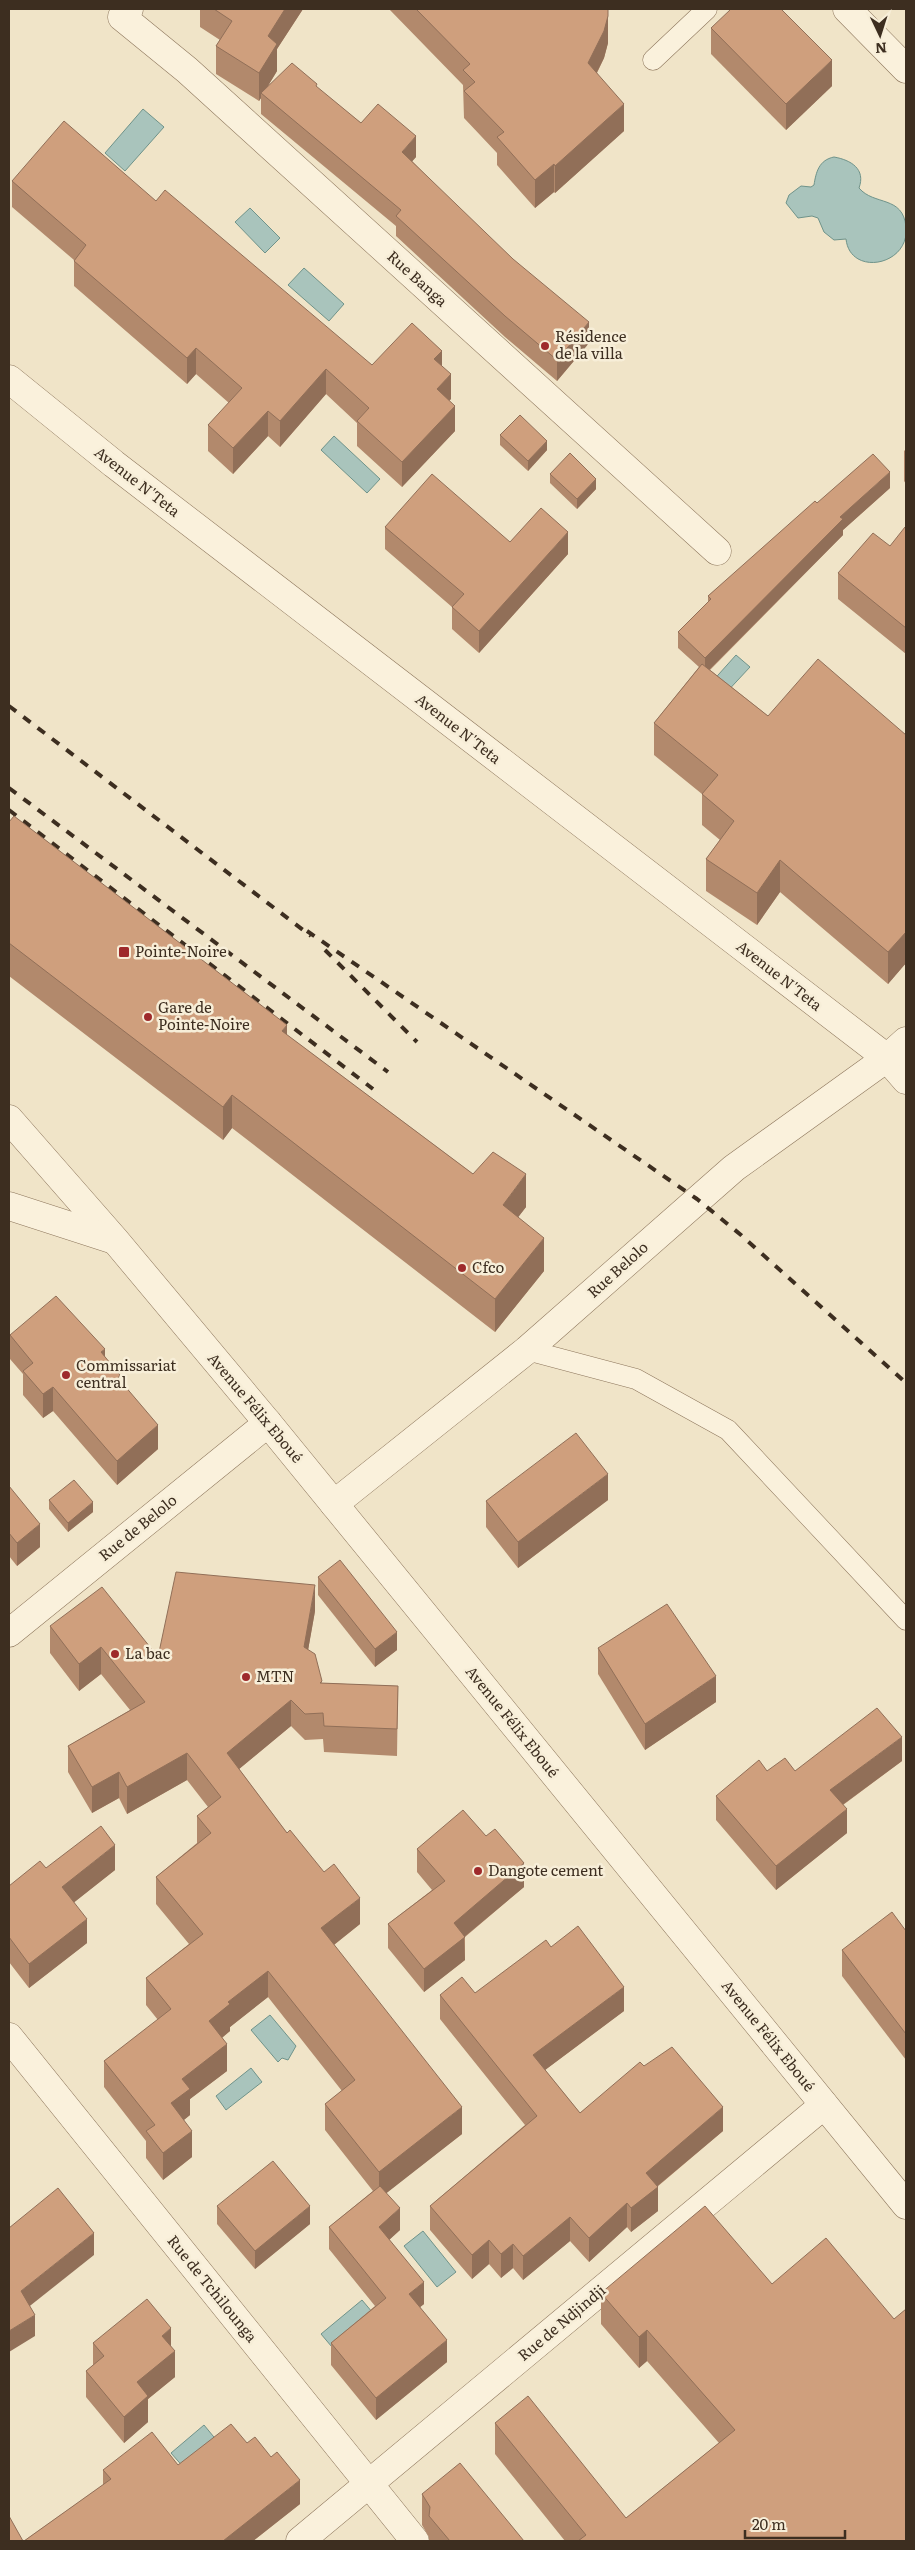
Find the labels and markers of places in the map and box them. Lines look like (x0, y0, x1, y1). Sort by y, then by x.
place label: Résidence de la villa (555, 324, 627, 364)
marker: Résidence de la villa (539, 340, 551, 352)
place label: Pointe-Noire (135, 939, 227, 962)
marker: Pointe-Noire (117, 945, 131, 959)
place label: Gare de Pointe-Noire (158, 995, 250, 1035)
marker: Gare de Pointe-Noire (142, 1011, 154, 1023)
place label: Cfco (472, 1255, 504, 1278)
marker: Cfco (456, 1262, 468, 1274)
place label: Commissariat central (76, 1353, 176, 1393)
marker: Commissariat central (60, 1369, 72, 1381)
place label: La bac (125, 1641, 171, 1664)
marker: La bac (109, 1648, 121, 1660)
place label: MTN (256, 1664, 294, 1687)
marker: MTN (240, 1671, 252, 1683)
place label: Dangote cement (488, 1858, 603, 1881)
marker: Dangote cement (472, 1865, 484, 1877)

